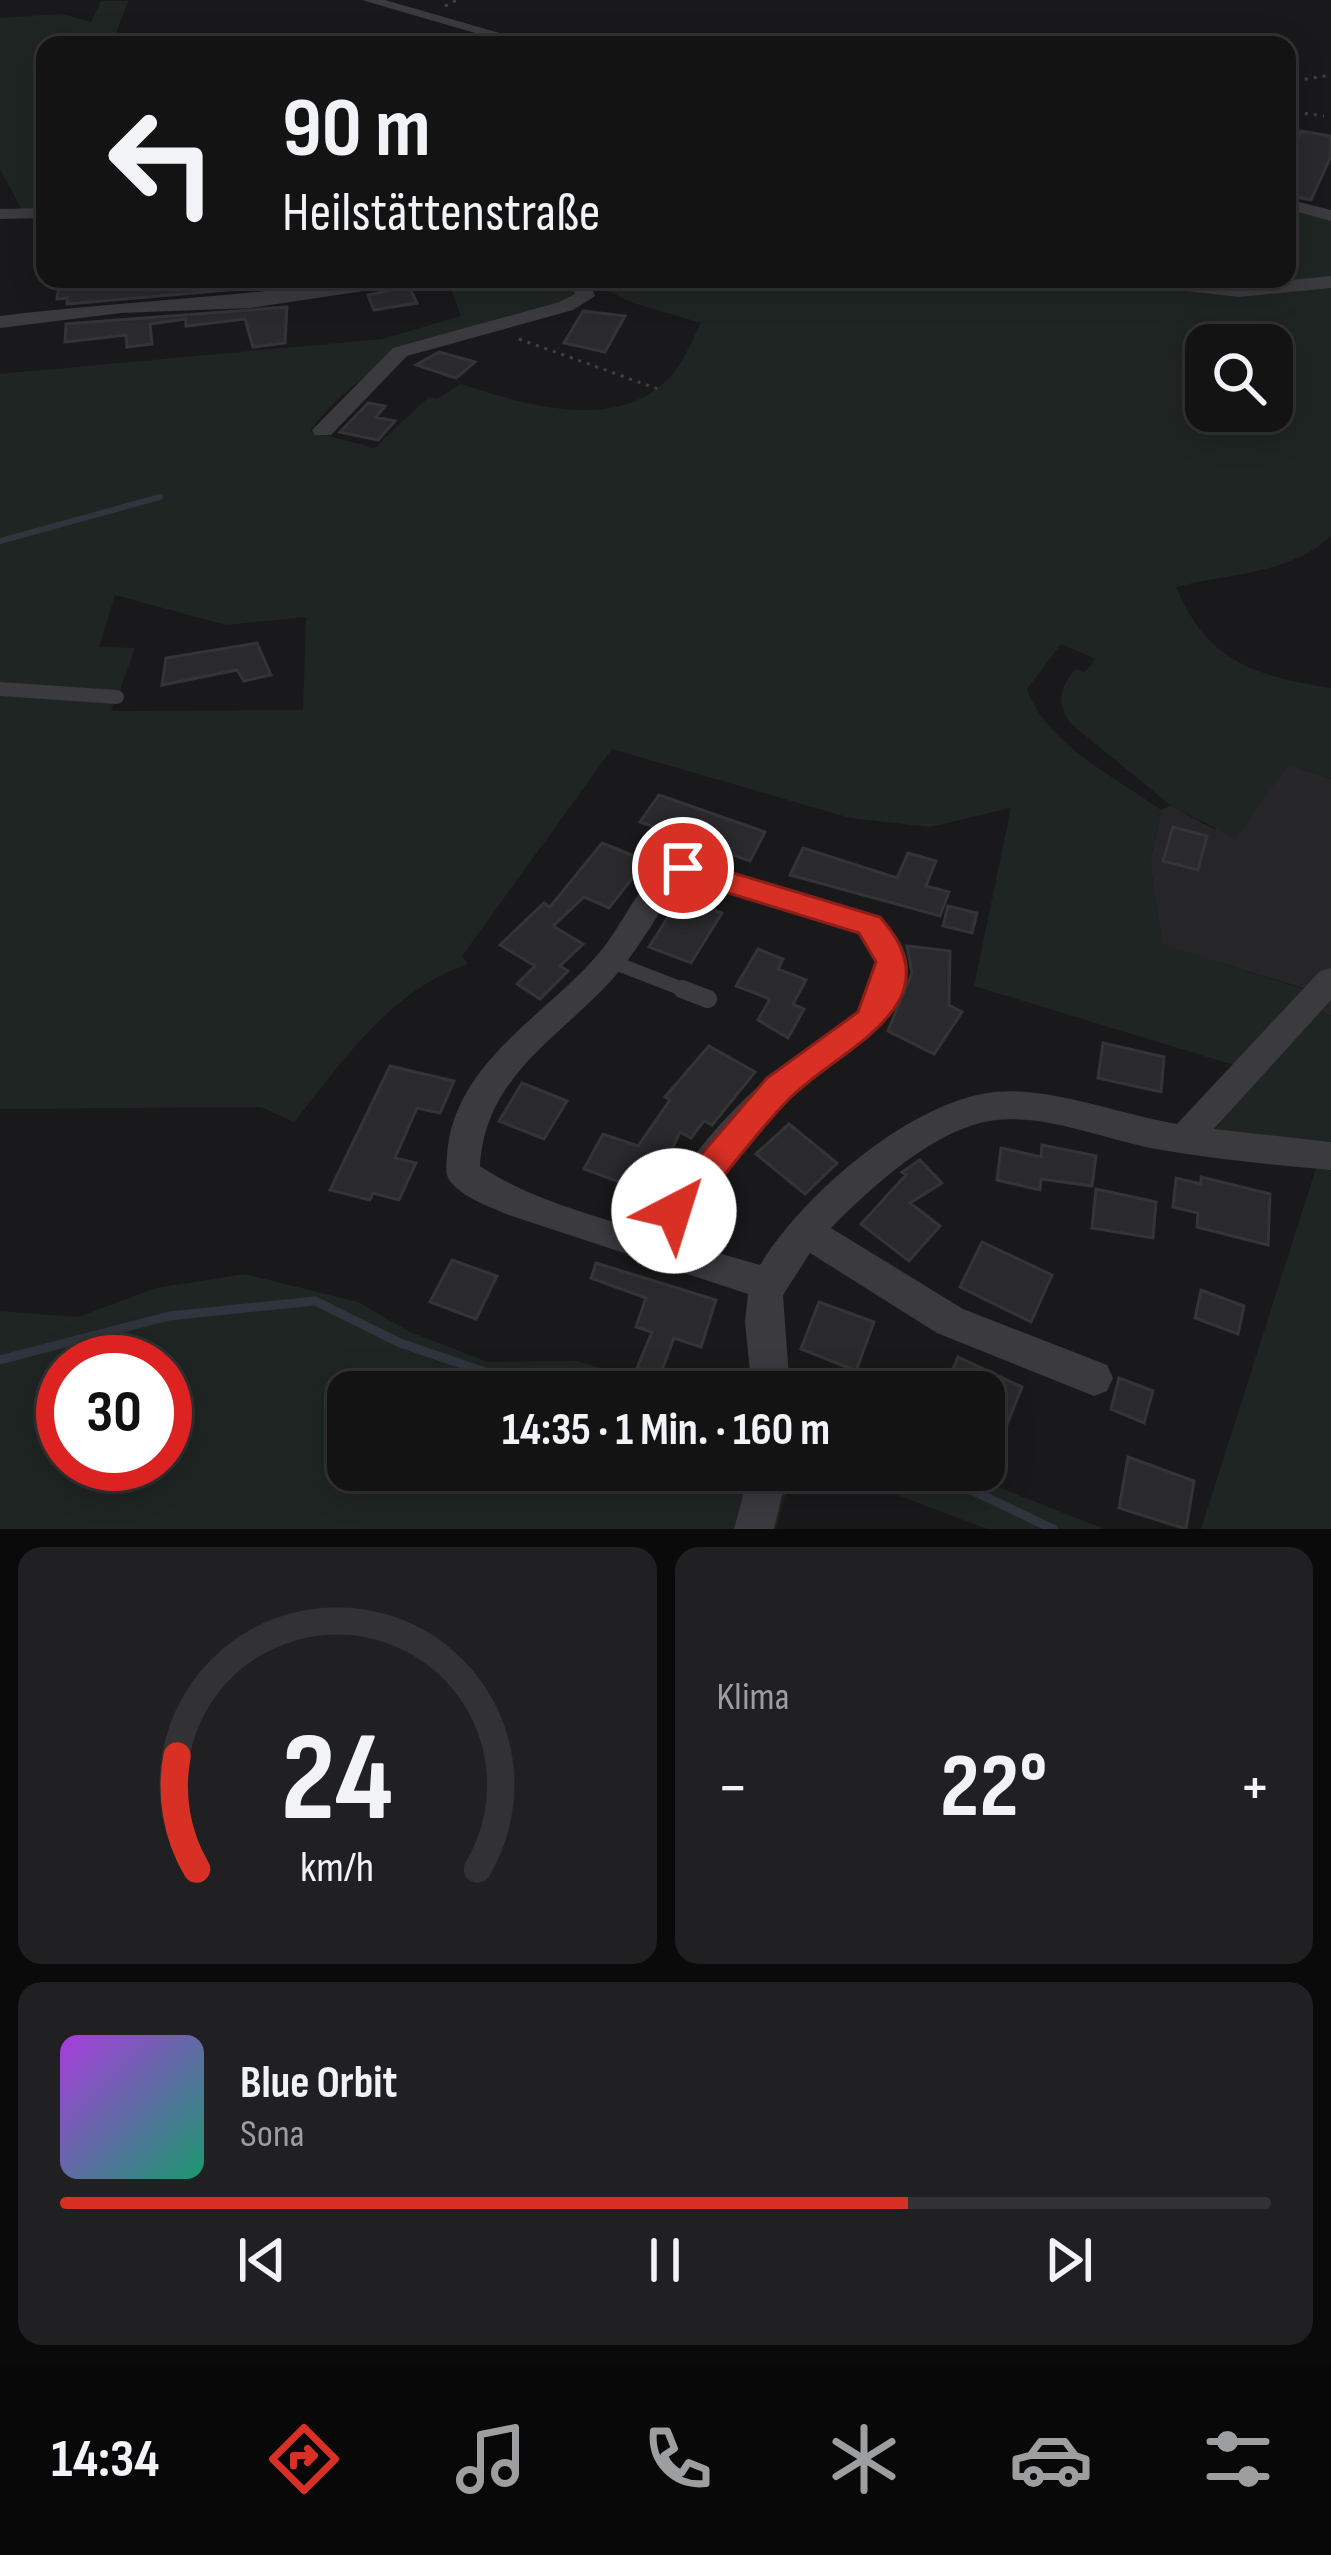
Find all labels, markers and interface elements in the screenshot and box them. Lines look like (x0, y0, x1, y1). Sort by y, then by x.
text: 90 m (282, 79, 431, 180)
icon: left (84, 84, 240, 240)
text: Heilstättenstraße (282, 181, 601, 246)
map controls (1185, 324, 1293, 432)
button: search (1185, 324, 1293, 432)
pin (632, 817, 734, 919)
icon: arrive (650, 835, 716, 901)
position arrow (611, 1148, 737, 1274)
speed limit sign: 30 (36, 1335, 192, 1491)
text: 14:35 · 1 Min. · 160 m (502, 1403, 830, 1458)
text: Klima (717, 1674, 790, 1721)
text: 24 (281, 1706, 393, 1855)
text: 22° (940, 1734, 1047, 1842)
text: − (717, 1749, 749, 1828)
text: + (1239, 1749, 1271, 1828)
text: km/h (300, 1841, 374, 1893)
text: Blue Orbit (240, 2056, 397, 2111)
text: Sona (240, 2111, 305, 2158)
icon: previous (229, 2227, 295, 2293)
icon: pause (632, 2227, 698, 2293)
icon: next (1036, 2227, 1102, 2293)
icon: directions (262, 2417, 346, 2501)
icon: music (449, 2417, 533, 2501)
icon: phone (636, 2417, 720, 2501)
icon: climate (822, 2417, 906, 2501)
icon: car (1009, 2417, 1093, 2501)
icon: filters (1196, 2417, 1280, 2501)
text: 14:34 (51, 2427, 159, 2492)

